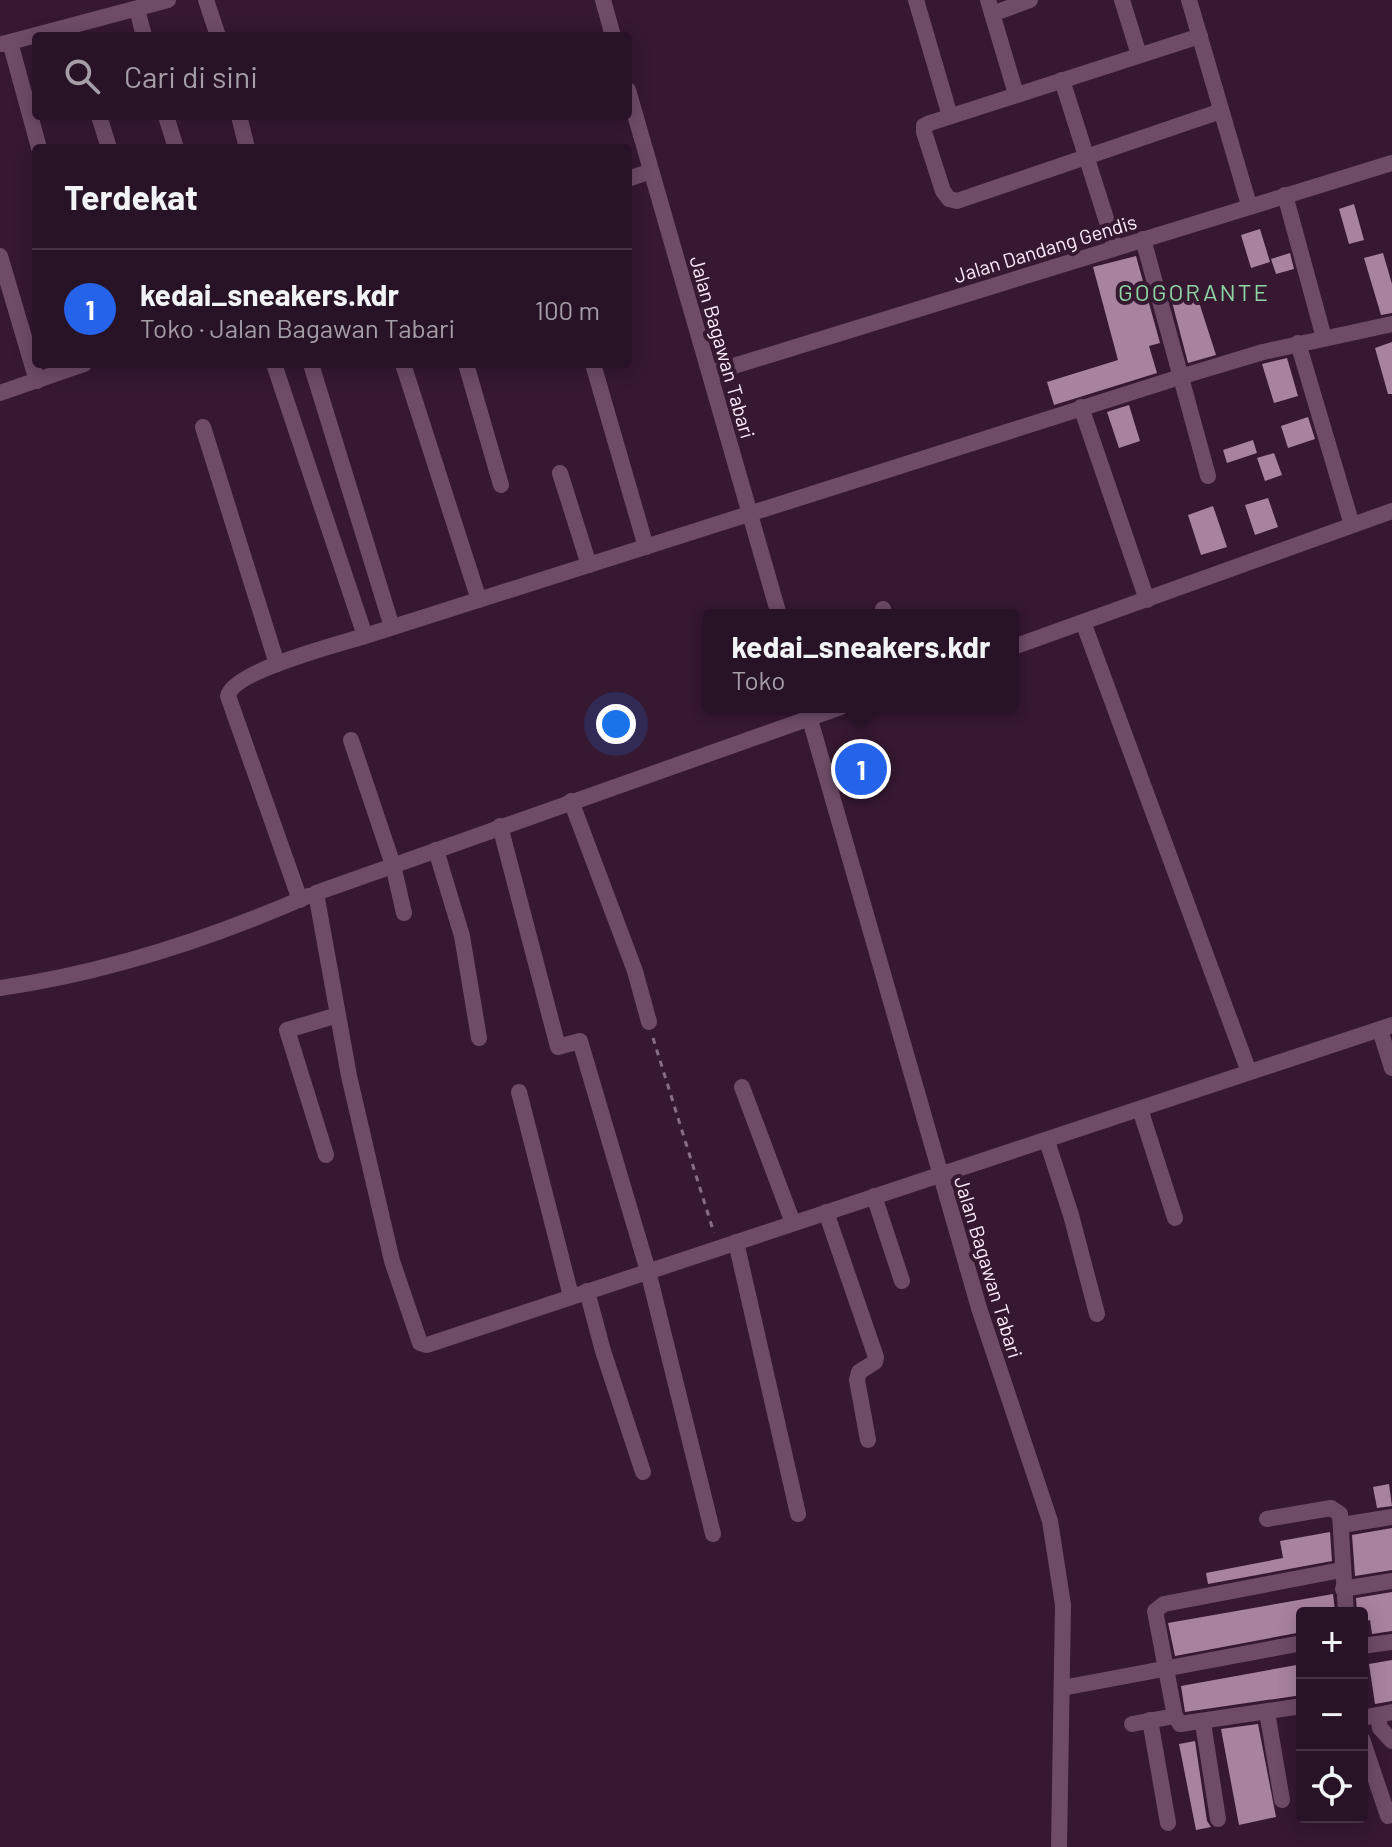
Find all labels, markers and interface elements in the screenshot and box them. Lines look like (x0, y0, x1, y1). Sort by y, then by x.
search box (32, 32, 632, 120)
icon: search (60, 54, 104, 98)
text: Cari di sini (124, 58, 258, 94)
text: Terdekat (64, 176, 198, 217)
street label: Jalan Dandang Gendis (951, 209, 1139, 287)
street label: Jalan Bagawan Tabari (685, 253, 761, 441)
text: kedai_sneakers.kdr (140, 276, 399, 312)
district label: GOGORANTE (1118, 277, 1270, 306)
text: 1 (85, 294, 95, 325)
text: 100 m (535, 294, 600, 325)
text: Toko · Jalan Bagawan Tabari (140, 312, 455, 343)
popup (703, 609, 1019, 713)
text: kedai_sneakers.kdr (731, 628, 991, 664)
text: Toko (731, 664, 785, 695)
your location (596, 704, 636, 744)
pin: 1 (835, 739, 887, 799)
street label: Jalan Bagawan Tabari (950, 1173, 1028, 1361)
map controls (1296, 1607, 1368, 1823)
button: + (1296, 1607, 1368, 1679)
button: − (1296, 1679, 1368, 1751)
button: locate (1296, 1751, 1368, 1823)

